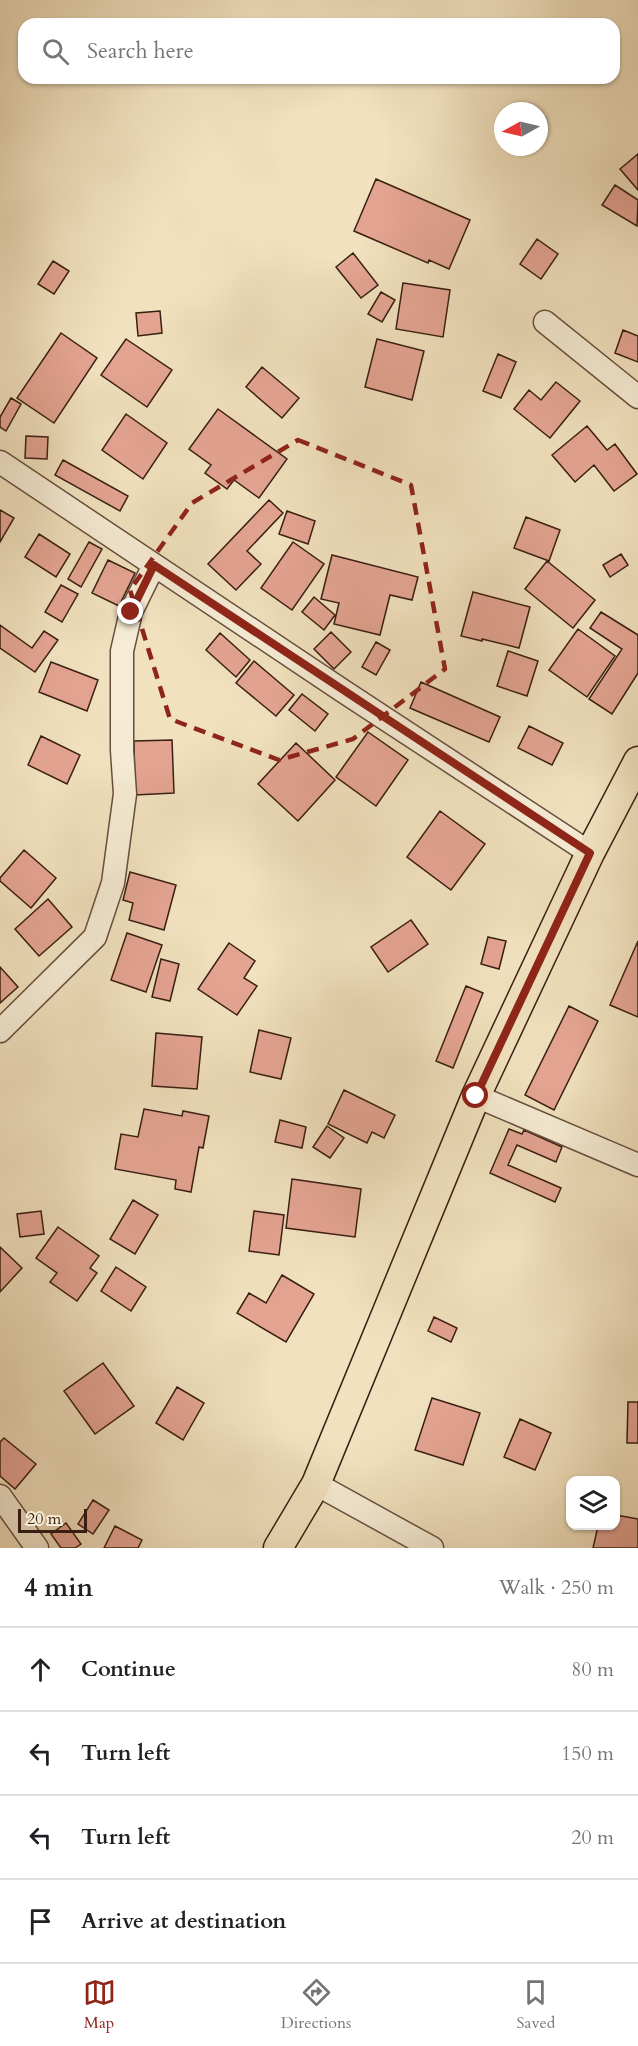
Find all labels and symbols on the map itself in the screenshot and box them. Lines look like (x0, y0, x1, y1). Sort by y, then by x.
north arrow (494, 102, 548, 156)
route end (117, 598, 143, 624)
route start (462, 1082, 488, 1108)
scale bar (18, 1506, 87, 1534)

